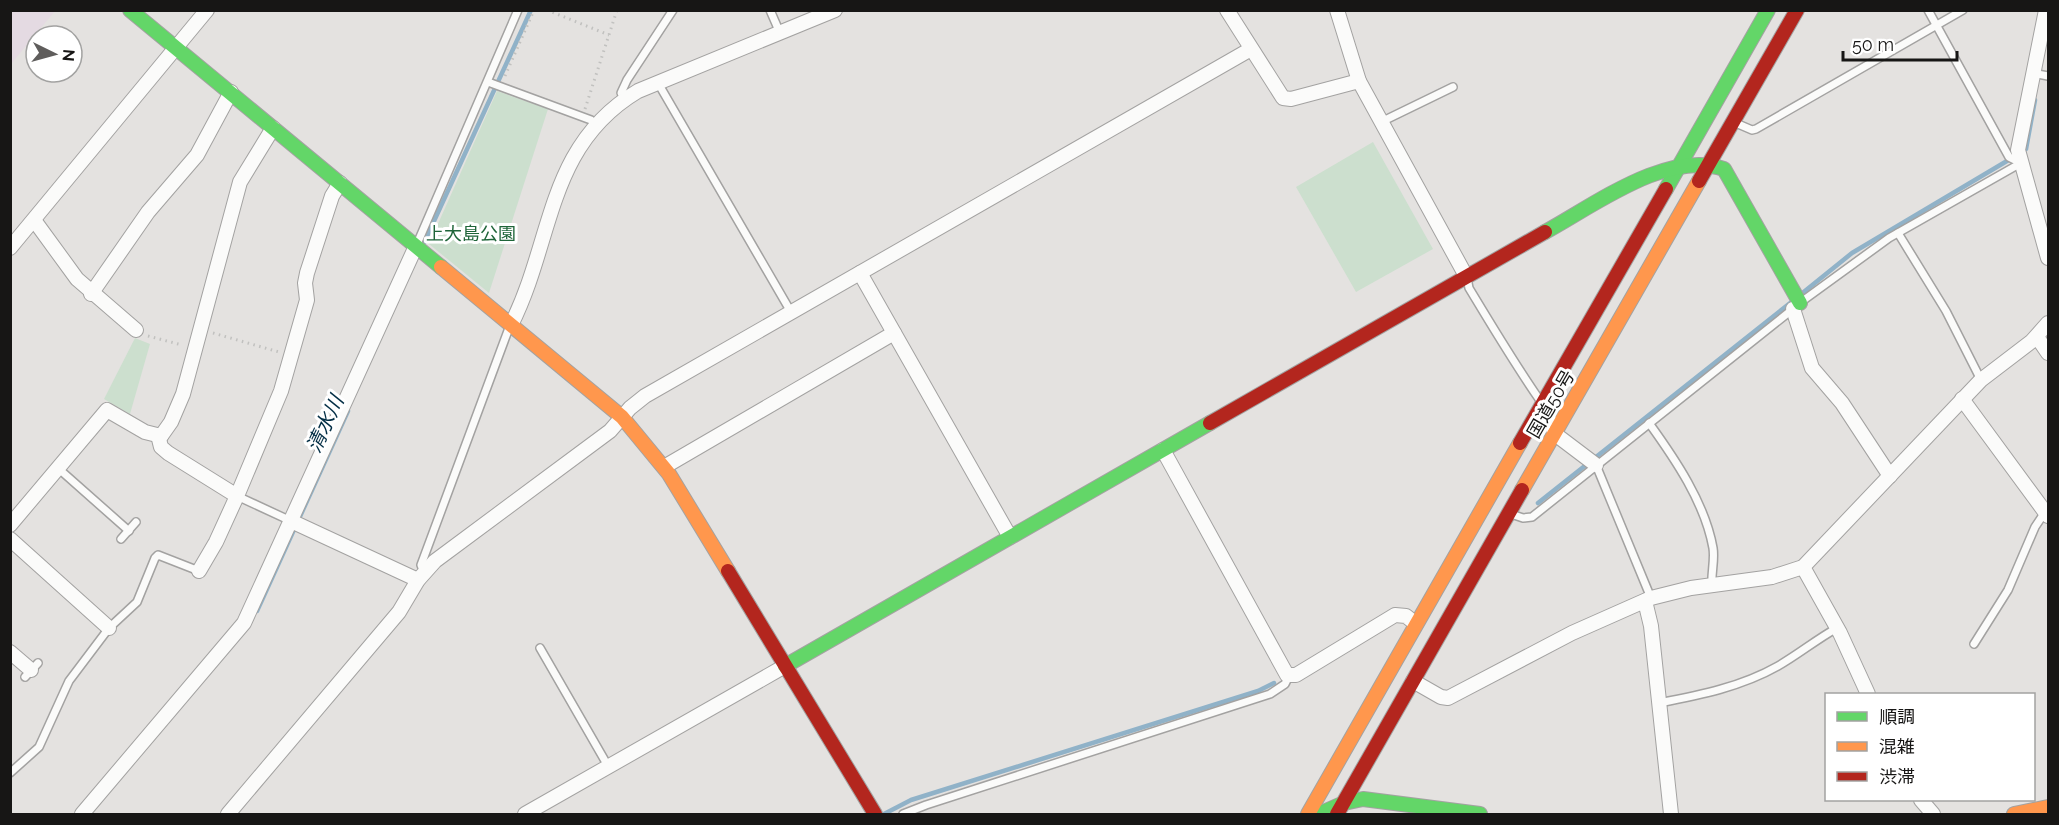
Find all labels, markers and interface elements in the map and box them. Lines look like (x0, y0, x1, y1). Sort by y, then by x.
north arrow (24, 24, 84, 84)
scale bar (1843, 24, 1957, 62)
text: 50 m (1852, 34, 1894, 55)
text: N (58, 48, 78, 62)
park label: 上大島公園 (426, 223, 516, 244)
street label: 国道50号 (1523, 366, 1578, 441)
water label: 清水川 (301, 390, 349, 456)
legend (1825, 693, 2035, 801)
text: 順調 (1879, 706, 1915, 727)
text: 混雑 (1879, 736, 1915, 757)
text: 渋滞 (1879, 766, 1915, 787)

